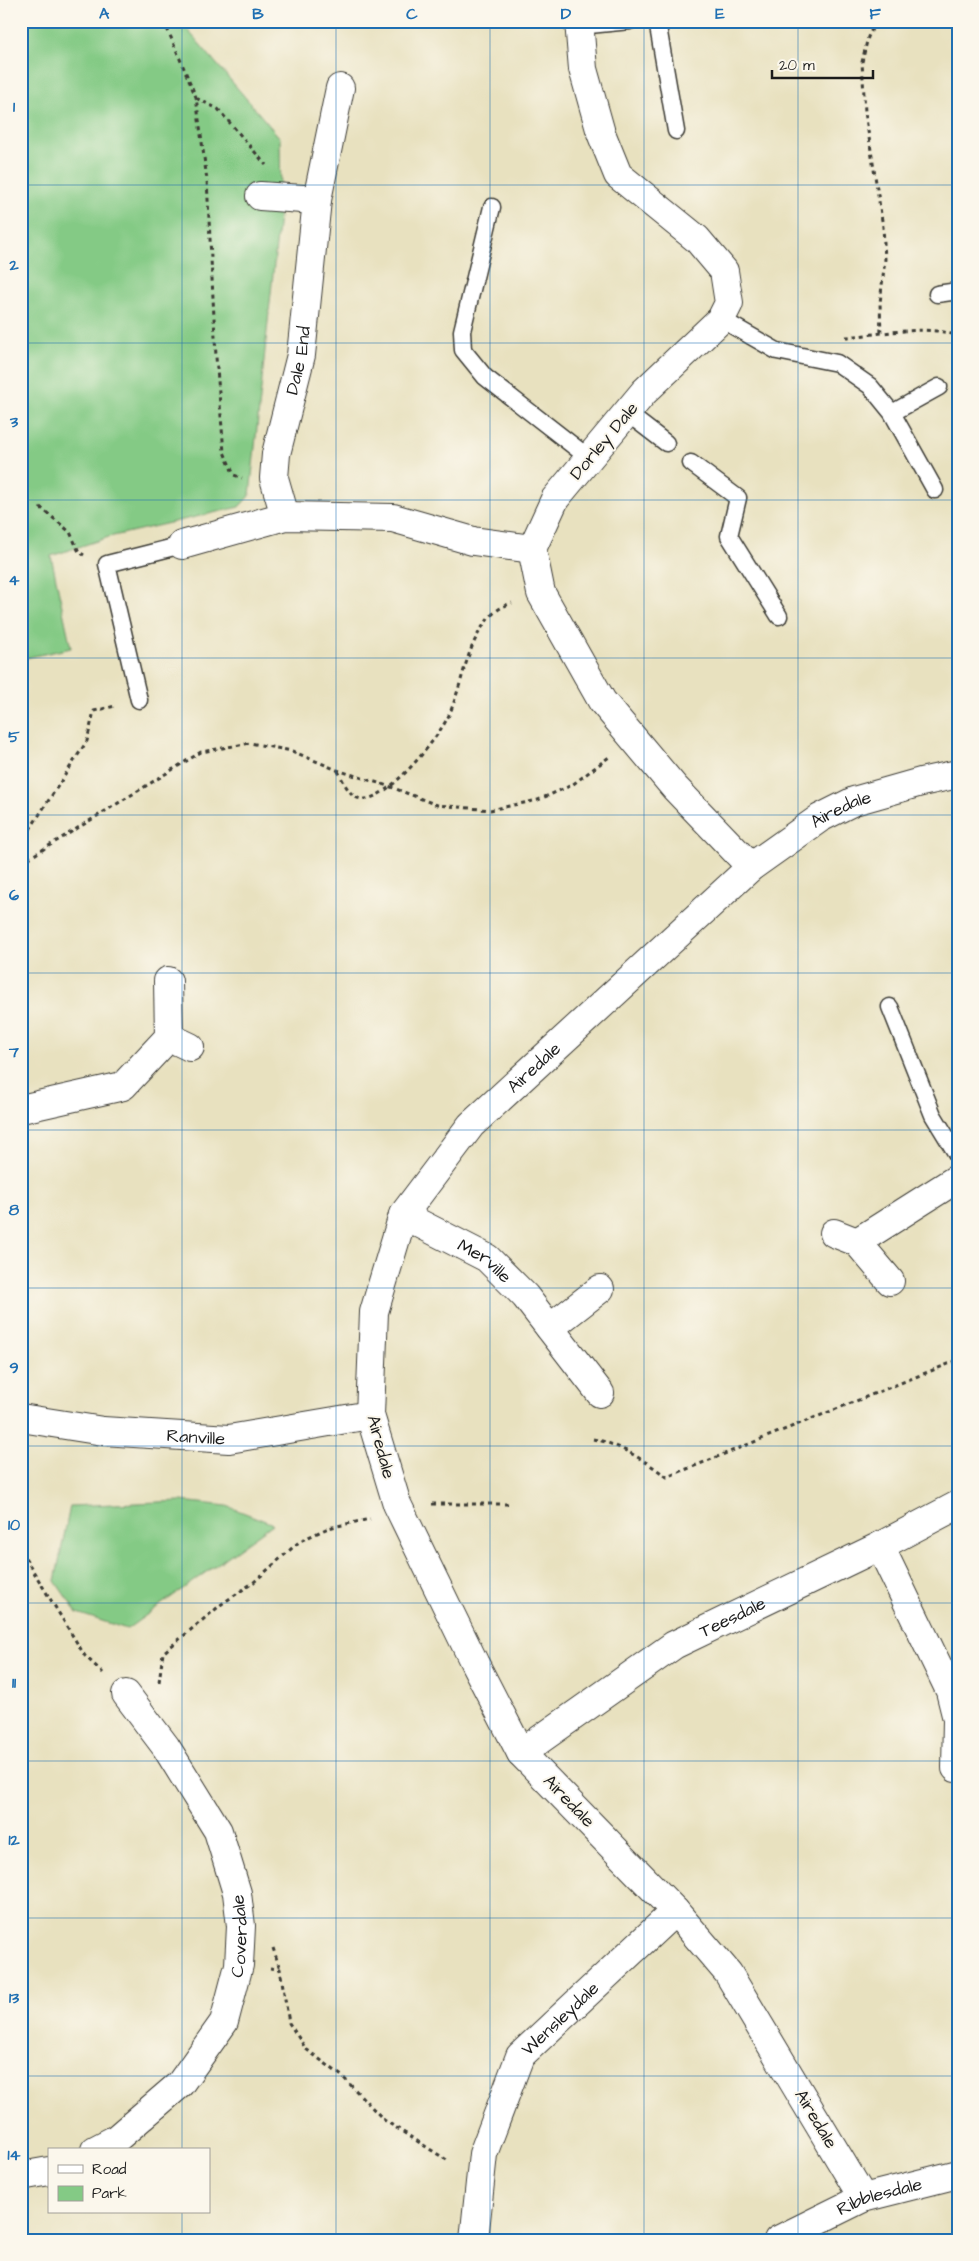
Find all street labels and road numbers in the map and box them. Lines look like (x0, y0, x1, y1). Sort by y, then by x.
street label: Dale End (279, 325, 316, 397)
street label: Dorley Dale (564, 396, 645, 486)
street label: Airedale (805, 784, 874, 834)
street label: Airedale (501, 1036, 566, 1099)
street label: Merville (453, 1233, 518, 1289)
street label: Airedale (361, 1412, 402, 1482)
street label: Ranville (166, 1423, 226, 1451)
street label: Teesdale (695, 1590, 770, 1644)
street label: Airedale (537, 1769, 601, 1833)
street label: Coverdale (224, 1893, 254, 1980)
street label: Wensleydale (516, 1976, 605, 2061)
street label: Airedale (789, 2085, 844, 2153)
street label: Ribblesdale (832, 2171, 925, 2222)

